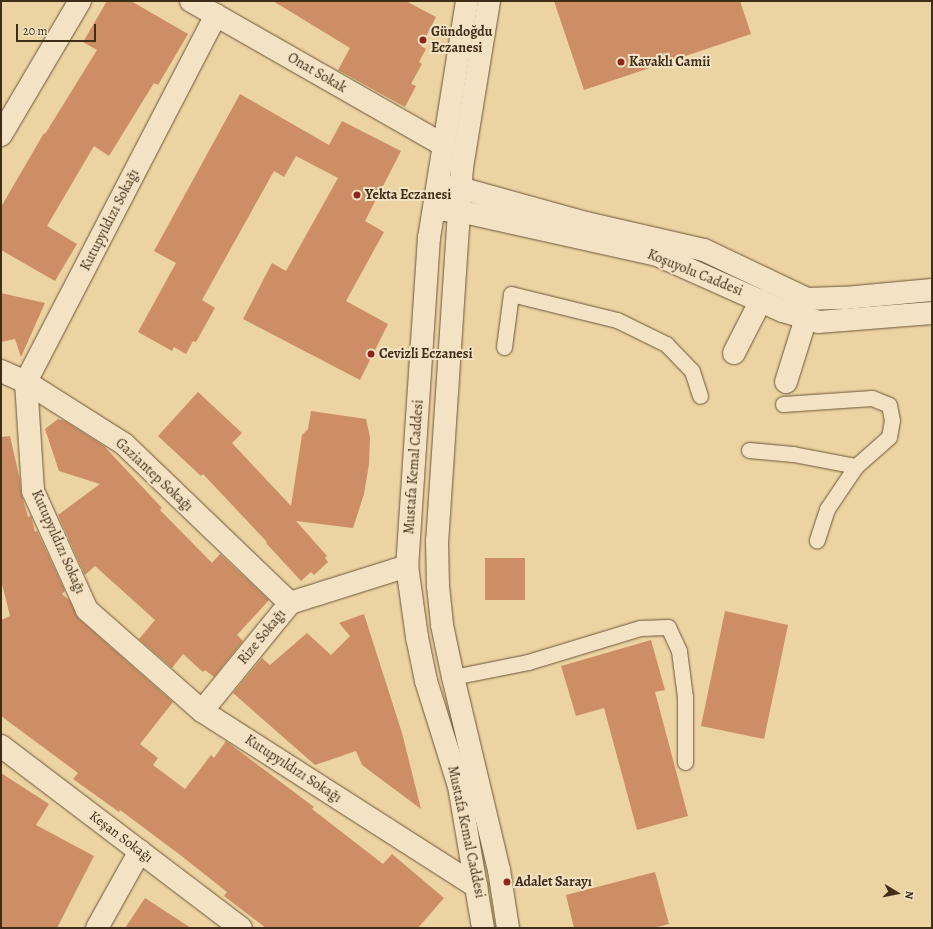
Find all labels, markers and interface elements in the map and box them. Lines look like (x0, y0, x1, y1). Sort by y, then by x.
scale bar (18, 16, 98, 42)
text: 20 m (23, 23, 47, 39)
place label: Gündoğdu Eczanesi (431, 24, 492, 56)
marker: Gündoğdu Eczanesi (418, 35, 428, 45)
street label: Onat Sokak (284, 49, 350, 97)
place label: Kavaklı Camii (629, 54, 710, 70)
marker: Kavaklı Camii (616, 57, 626, 67)
street label: Kutupyıldızı Sokağı (77, 166, 143, 274)
place label: Yekta Eczanesi (365, 187, 451, 203)
marker: Yekta Eczanesi (352, 190, 362, 200)
street label: Koşuyolu Caddesi (645, 246, 745, 300)
place label: Cevizli Eczanesi (379, 346, 473, 362)
marker: Cevizli Eczanesi (366, 349, 376, 359)
street label: Mustafa Kemal Caddesi (401, 399, 427, 535)
street label: Gaziantep Sokağı (112, 435, 196, 515)
street label: Kutupyıldızı Sokağı (28, 487, 88, 597)
street label: Rize Sokağı (235, 606, 289, 668)
street label: Kutupyıldızı Sokağı (241, 731, 345, 807)
street label: Mustafa Kemal Caddesi (444, 764, 488, 900)
street label: Keşan Sokağı (86, 808, 156, 866)
north arrow (877, 873, 917, 913)
place label: Adalet Sarayı (515, 874, 592, 890)
marker: Adalet Sarayı (502, 877, 512, 887)
text: N (901, 890, 917, 900)

